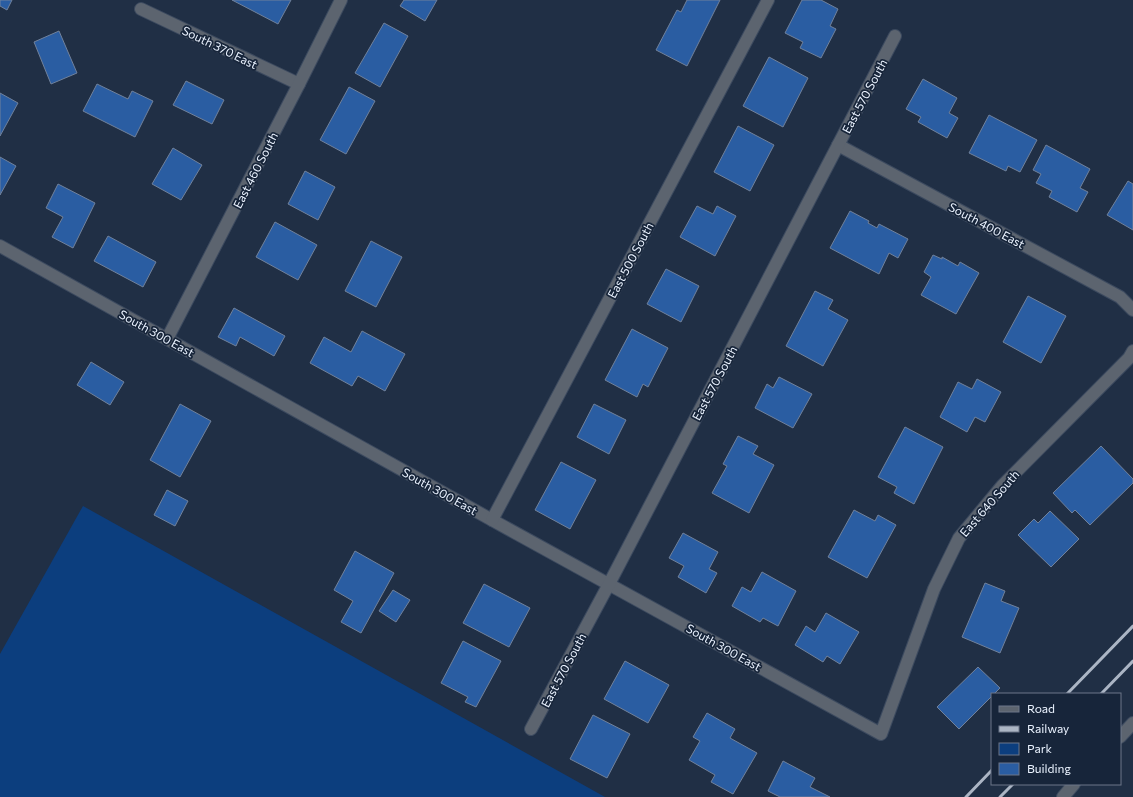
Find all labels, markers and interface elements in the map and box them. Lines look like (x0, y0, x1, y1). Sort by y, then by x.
street label: South 370 East (180, 23, 260, 71)
street label: East 570 South (839, 56, 889, 136)
street label: East 460 South (230, 130, 280, 210)
street label: South 400 East (947, 199, 1027, 251)
street label: East 500 South (604, 220, 656, 300)
street label: South 300 East (117, 307, 197, 359)
street label: East 570 South (689, 343, 739, 423)
street label: South 300 East (400, 465, 480, 517)
street label: East 640 South (956, 467, 1022, 539)
street label: South 300 East (684, 621, 764, 673)
street label: East 570 South (538, 630, 588, 710)
legend (991, 693, 1121, 785)
text: Road (1027, 701, 1055, 715)
text: Railway (1027, 721, 1069, 735)
text: Park (1027, 741, 1053, 755)
text: Building (1027, 761, 1071, 775)

